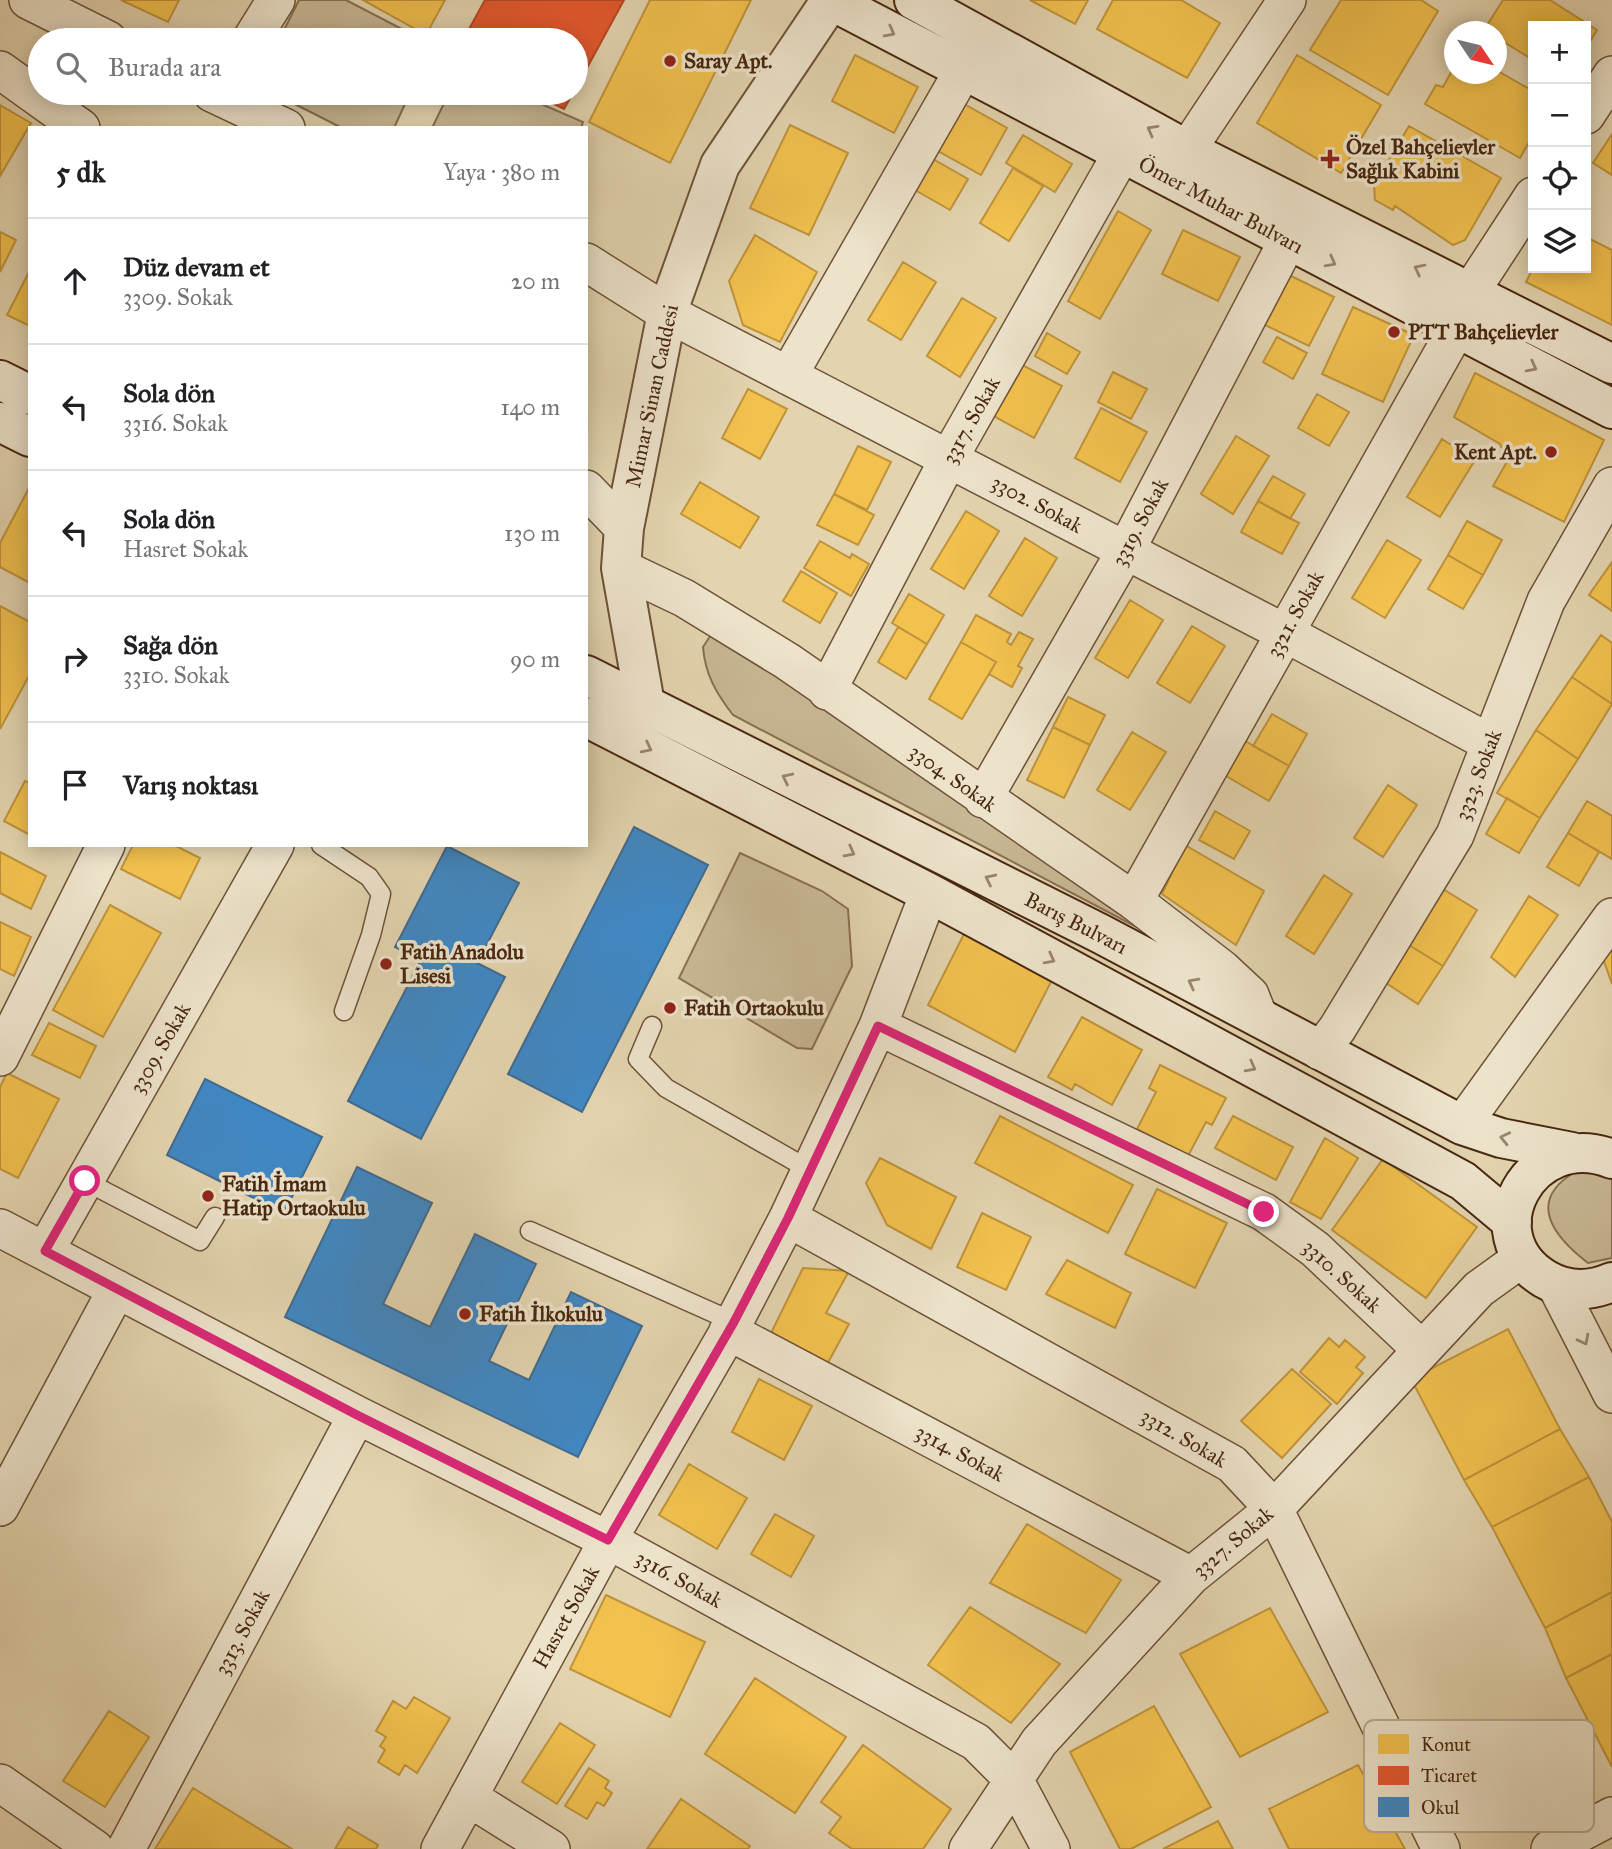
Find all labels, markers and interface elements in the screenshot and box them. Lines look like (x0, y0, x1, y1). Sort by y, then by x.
north arrow (1444, 21, 1507, 84)
map controls (1528, 21, 1591, 273)
button: + (1528, 21, 1591, 84)
one-way arrow (883, 24, 895, 37)
search box (28, 28, 588, 105)
icon: search (52, 48, 90, 86)
place label: Saray Apt. (684, 48, 772, 74)
text: Burada ara (108, 51, 221, 83)
marker: Saray Apt. (662, 53, 678, 69)
button: − (1528, 84, 1591, 147)
one-way arrow (1147, 125, 1159, 138)
place label: Özel Bahçelievler Sağlık Kabini (1346, 134, 1496, 184)
button: locate (1528, 147, 1591, 210)
marker: Özel Bahçelievler Sağlık Kabini (1320, 149, 1340, 169)
street label: Ömer Muhar Bulvarı (1134, 150, 1308, 260)
text: 5 dk (56, 154, 105, 190)
text: Yaya · 380 m (443, 158, 560, 186)
button: layers (1528, 210, 1591, 273)
text: Düz devam et (123, 251, 270, 283)
one-way arrow (1323, 254, 1336, 267)
icon: ahead (56, 262, 94, 300)
one-way arrow (1414, 263, 1426, 277)
text: 20 m (511, 267, 560, 295)
text: 3309. Sokak (123, 283, 233, 311)
street label: Mimar Sinan Caddesi (620, 302, 684, 490)
place label: PTT Bahçelievler (1408, 319, 1559, 345)
marker: PTT Bahçelievler (1386, 324, 1402, 340)
one-way arrow (1525, 359, 1537, 373)
street label: 3317. Sokak (936, 372, 1006, 468)
text: Sola dön (123, 377, 215, 409)
icon: left (56, 388, 94, 426)
text: 140 m (500, 393, 560, 421)
text: 3316. Sokak (123, 409, 228, 437)
place label: Kent Apt. (1454, 439, 1537, 465)
marker: Kent Apt. (1543, 444, 1559, 460)
street label: 3302. Sokak (987, 469, 1087, 539)
street label: 3319. Sokak (1106, 473, 1174, 571)
text: Sola dön (123, 503, 215, 535)
icon: left (56, 514, 94, 552)
text: 130 m (504, 519, 560, 547)
text: Hasret Sokak (123, 535, 248, 563)
street label: 3321. Sokak (1260, 566, 1330, 662)
text: Sağa dön (123, 629, 218, 661)
icon: right (56, 640, 94, 678)
text: 90 m (510, 645, 560, 673)
text: 3310. Sokak (123, 661, 229, 689)
street label: 3323. Sokak (1449, 726, 1507, 824)
street label: 3304. Sokak (904, 738, 1002, 818)
one-way arrow (640, 739, 652, 753)
icon: arrive (56, 766, 94, 804)
text: Varış noktası (123, 769, 258, 801)
one-way arrow (782, 772, 794, 786)
one-way arrow (842, 843, 855, 857)
one-way arrow (985, 874, 997, 888)
street label: Barış Bulvarı (1020, 886, 1132, 960)
place label: Fatih Anadolu Lisesi (400, 939, 525, 989)
one-way arrow (1043, 951, 1056, 964)
marker: Fatih Anadolu Lisesi (378, 956, 394, 972)
one-way arrow (1188, 978, 1200, 991)
place label: Fatih Ortaokulu (684, 995, 825, 1021)
street label: 3309. Sokak (124, 998, 196, 1098)
marker: Fatih Ortaokulu (662, 1000, 678, 1016)
one-way arrow (1243, 1059, 1256, 1072)
one-way arrow (1499, 1132, 1511, 1146)
route start (69, 1165, 100, 1196)
place label: Fatih İmam Hatip Ortaokulu (222, 1170, 367, 1221)
marker: Fatih İmam Hatip Ortaokulu (200, 1188, 216, 1204)
route end (1248, 1196, 1279, 1227)
street label: 3310. Sokak (1297, 1234, 1387, 1318)
place label: Fatih İlkokulu (479, 1300, 604, 1327)
marker: Fatih İlkokulu (457, 1306, 473, 1322)
one-way arrow (1576, 1333, 1589, 1345)
street label: 3312. Sokak (1136, 1403, 1232, 1473)
street label: 3314. Sokak (911, 1419, 1009, 1487)
street label: 3327. Sokak (1187, 1501, 1279, 1583)
street label: 3316. Sokak (631, 1544, 727, 1614)
street label: Hasret Sokak (527, 1561, 605, 1673)
street label: 3313. Sokak (209, 1584, 276, 1679)
legend (1364, 1720, 1594, 1832)
text: Konut (1421, 1733, 1471, 1756)
text: Ticaret (1421, 1764, 1477, 1787)
text: Okul (1421, 1796, 1460, 1819)

